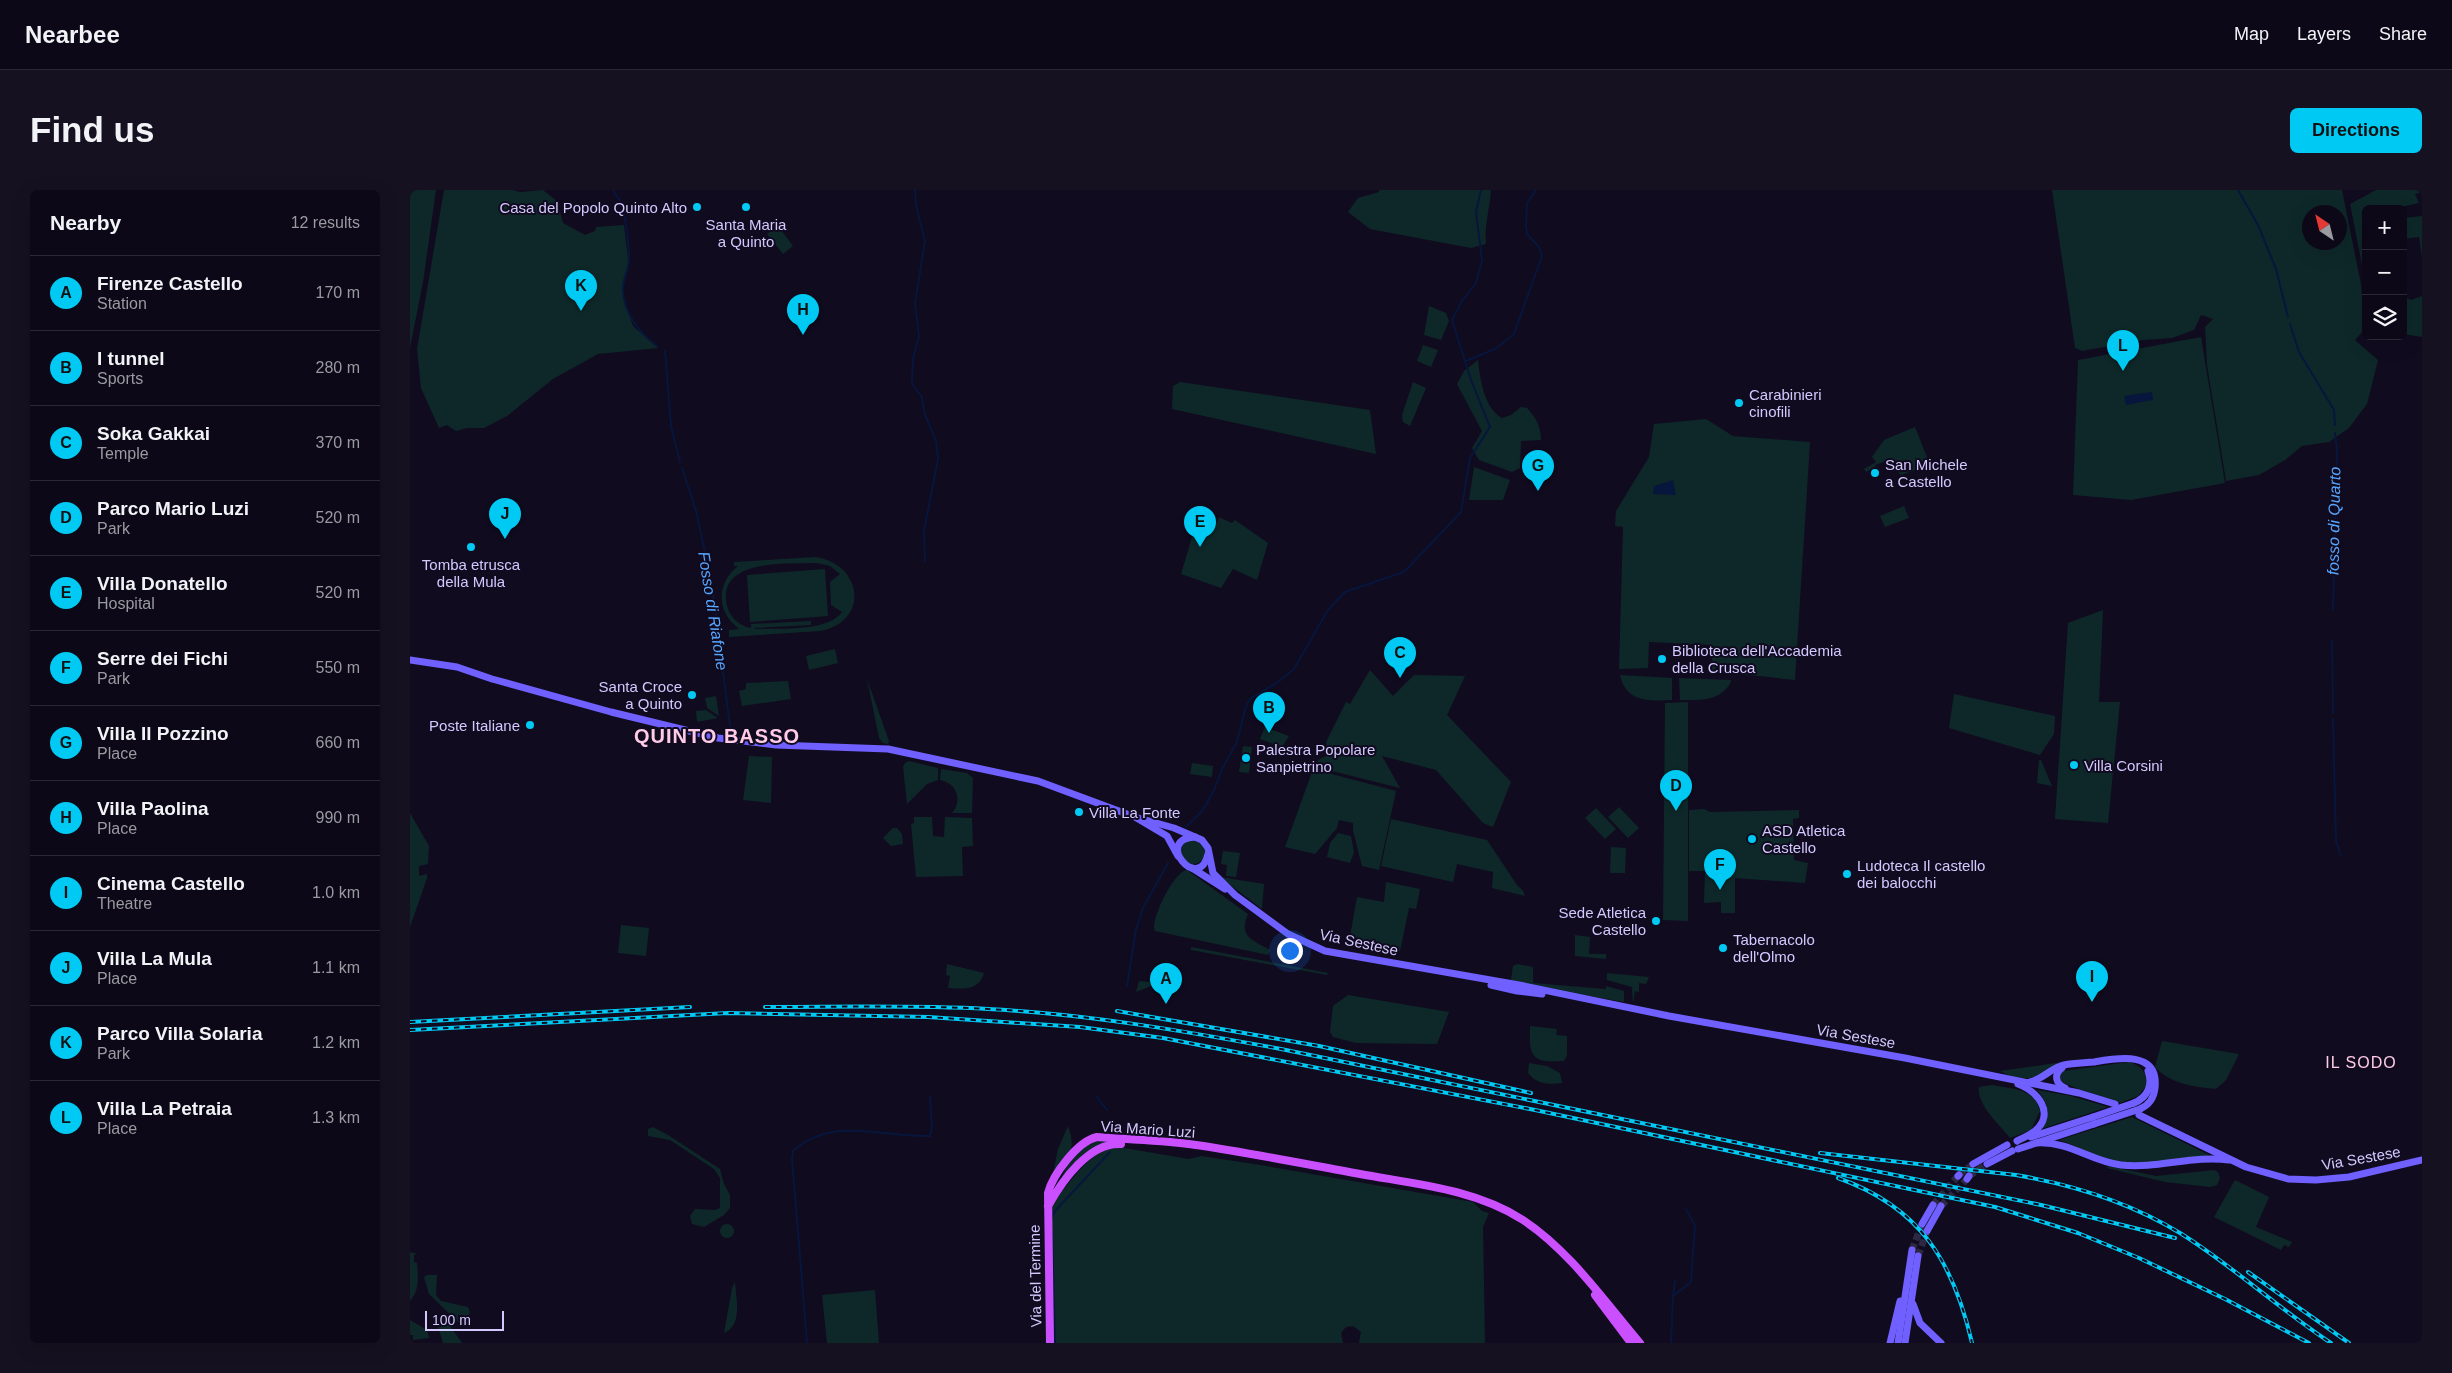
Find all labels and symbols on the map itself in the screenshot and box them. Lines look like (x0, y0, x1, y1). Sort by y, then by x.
place label: Casa del Popolo Quinto Alto (499, 199, 687, 216)
marker: Casa del Popolo Quinto Alto (691, 201, 703, 213)
marker: Santa Maria a Quinto (740, 201, 752, 213)
north arrow (2302, 205, 2347, 250)
place label: Santa Maria a Quinto (706, 216, 787, 250)
pin: K (565, 270, 597, 311)
pin: H (787, 294, 819, 335)
pin: L (2107, 330, 2139, 371)
place label: Carabinieri cinofili (1749, 386, 1822, 420)
marker: Carabinieri cinofili (1733, 397, 1745, 409)
pin: G (1522, 450, 1554, 491)
place label: San Michele a Castello (1885, 456, 1968, 490)
marker: San Michele a Castello (1869, 467, 1881, 479)
water label: fosso di Quarto (2325, 467, 2343, 575)
pin: J (489, 498, 521, 539)
pin: E (1184, 506, 1216, 547)
marker: Tomba etrusca della Mula (465, 541, 477, 553)
water label: Fosso di Riafone (695, 550, 731, 672)
place label: Tomba etrusca della Mula (422, 556, 521, 590)
pin: C (1384, 637, 1416, 678)
place label: Biblioteca dell'Accademia della Crusca (1672, 642, 1842, 676)
marker: Biblioteca dell'Accademia della Crusca (1656, 653, 1668, 665)
place label: Santa Croce a Quinto (599, 678, 682, 712)
marker: Santa Croce a Quinto (686, 689, 698, 701)
pin: B (1253, 692, 1285, 733)
place label: Poste Italiane (429, 717, 520, 734)
marker: Poste Italiane (524, 719, 536, 731)
district label: QUINTO BASSO (634, 725, 800, 747)
place label: Palestra Popolare Sanpietrino (1256, 741, 1375, 775)
marker: Palestra Popolare Sanpietrino (1240, 752, 1252, 764)
place label: Villa Corsini (2084, 757, 2163, 774)
marker: Villa Corsini (2068, 759, 2080, 771)
pin: D (1660, 770, 1692, 811)
place label: Villa La Fonte (1089, 804, 1180, 821)
marker: Villa La Fonte (1073, 806, 1085, 818)
place label: ASD Atletica Castello (1762, 822, 1846, 856)
marker: ASD Atletica Castello (1746, 833, 1758, 845)
pin: F (1704, 849, 1736, 890)
place label: Ludoteca Il castello dei balocchi (1857, 857, 1985, 891)
marker: Ludoteca Il castello dei balocchi (1841, 868, 1853, 880)
place label: Sede Atletica Castello (1558, 904, 1647, 938)
marker: Sede Atletica Castello (1650, 915, 1662, 927)
street label: Via Sestese (1318, 925, 1400, 959)
place label: Tabernacolo dell'Olmo (1733, 931, 1815, 965)
your location (1277, 938, 1303, 964)
marker: Tabernacolo dell'Olmo (1717, 942, 1729, 954)
pin: I (2076, 961, 2108, 1002)
pin: A (1150, 963, 1182, 1004)
street label: Via Sestese (1815, 1021, 1897, 1051)
district label: IL SODO (2325, 1054, 2397, 1071)
street label: Via Mario Luzi (1100, 1117, 1196, 1141)
street label: Via Sestese (2320, 1143, 2402, 1173)
street label: Via del Termine (1026, 1224, 1044, 1328)
scale bar (425, 1308, 504, 1331)

